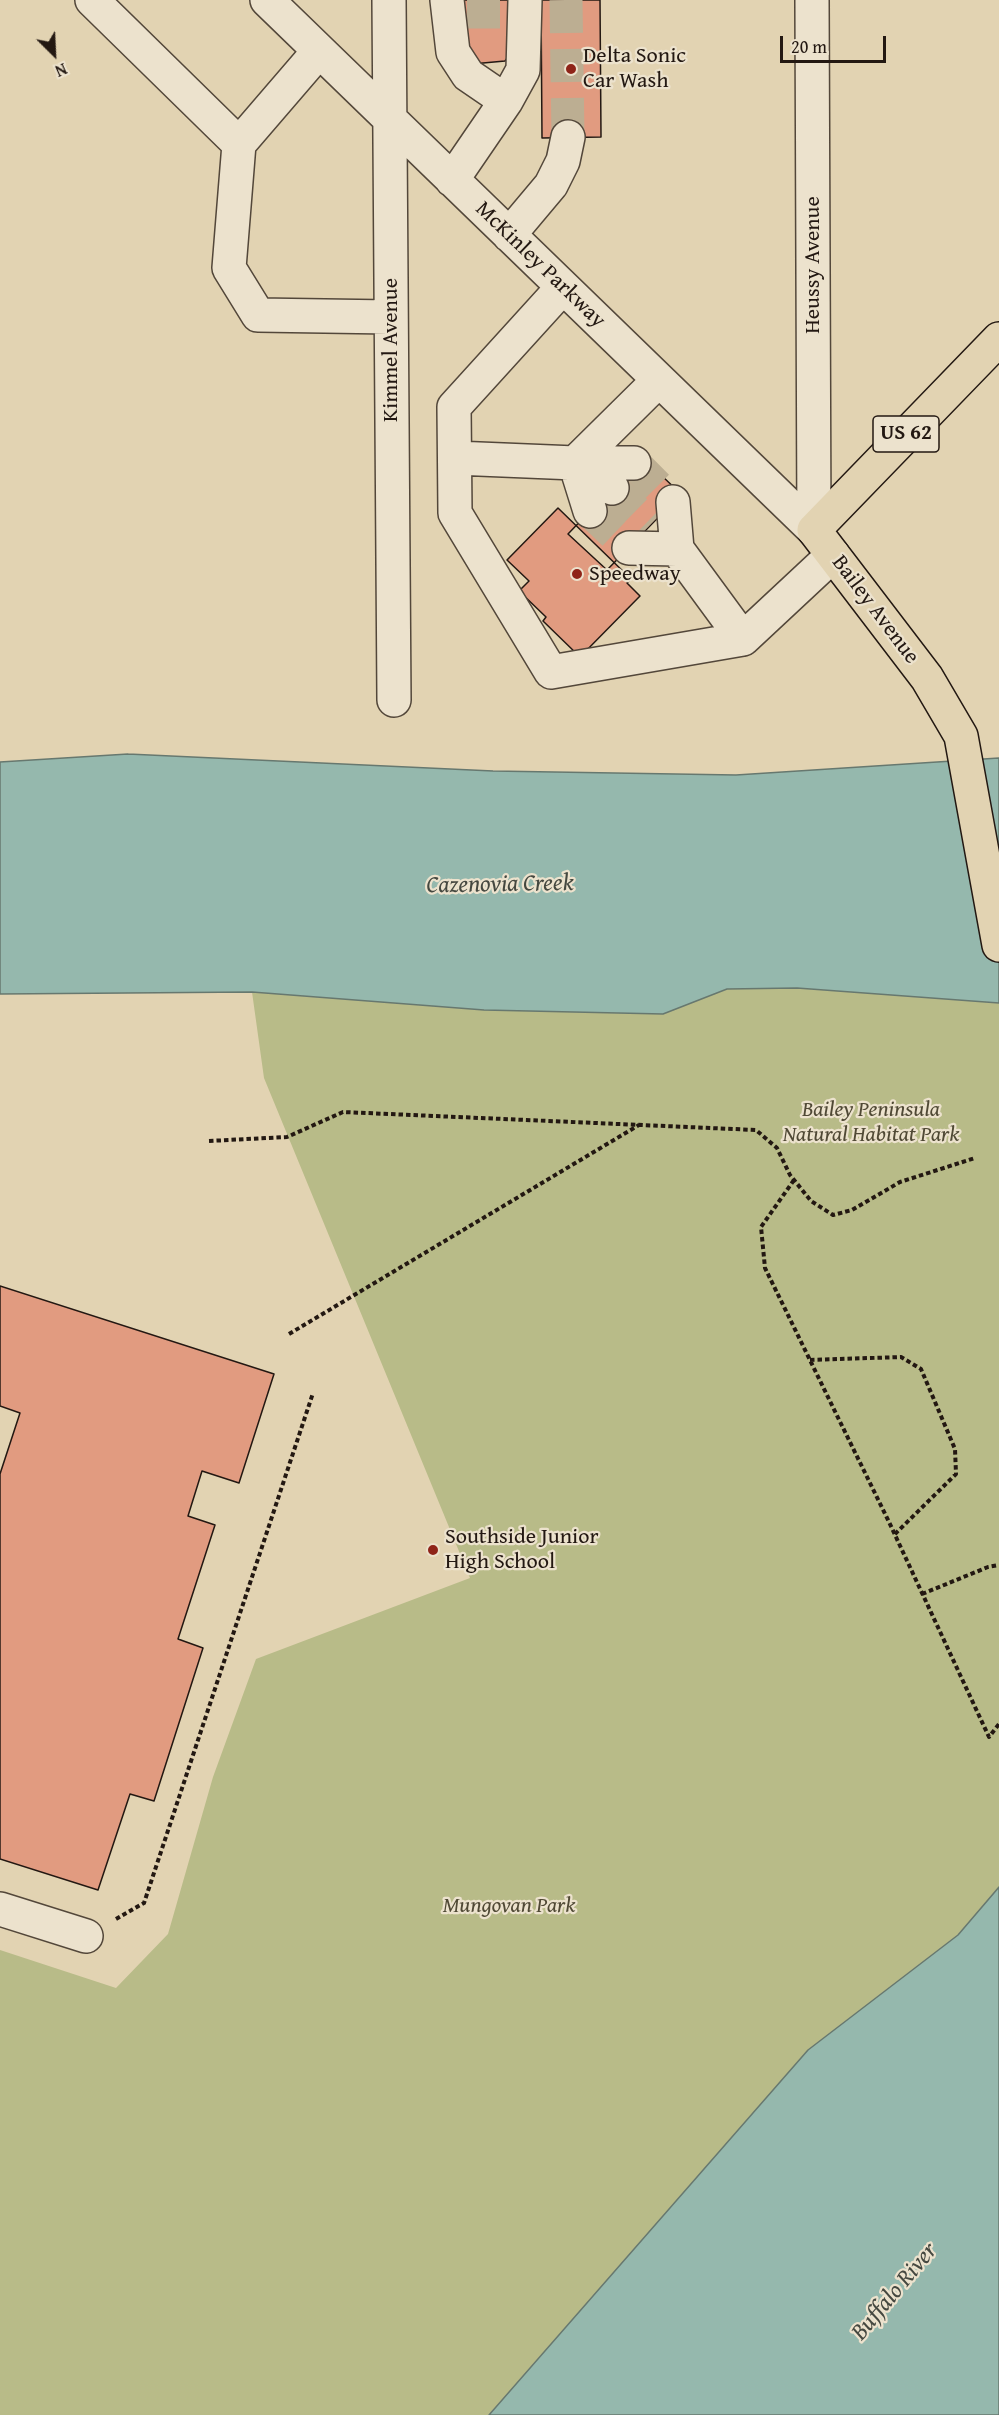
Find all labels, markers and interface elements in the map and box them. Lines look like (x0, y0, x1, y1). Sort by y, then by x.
north arrow (24, 24, 84, 84)
scale bar (783, 24, 890, 62)
text: 20 m (791, 33, 827, 60)
place label: Delta Sonic Car Wash (583, 43, 686, 94)
text: N (52, 57, 71, 84)
marker: Delta Sonic Car Wash (564, 62, 578, 76)
street label: McKinley Parkway (469, 196, 611, 334)
street label: Heussy Avenue (800, 196, 826, 334)
street label: Kimmel Avenue (378, 278, 404, 422)
road number: US 62 (873, 416, 939, 452)
street label: Bailey Avenue (826, 551, 924, 669)
place label: Speedway (589, 561, 681, 587)
marker: Speedway (570, 567, 584, 581)
water label: Cazenovia Creek (426, 869, 574, 901)
park label: Bailey Peninsula Natural Habitat Park (783, 1097, 959, 1148)
place label: Southside Junior High School (445, 1524, 598, 1576)
marker: Southside Junior High School (426, 1543, 440, 1557)
park label: Mungovan Park (443, 1893, 575, 1919)
water label: Buffalo River (846, 2237, 944, 2347)

